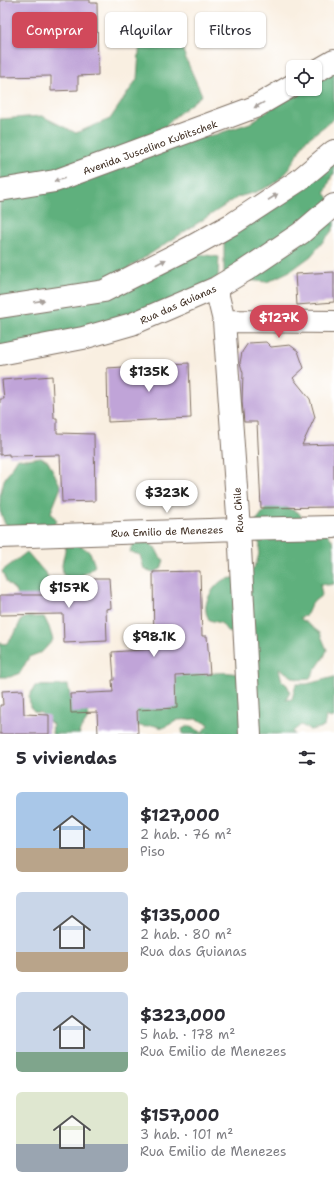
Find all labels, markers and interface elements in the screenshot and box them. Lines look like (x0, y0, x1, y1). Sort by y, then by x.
chip: Comprar (12, 12, 97, 48)
chip: Alquilar (105, 12, 187, 48)
chip: Filtros (195, 12, 266, 48)
map controls (286, 60, 322, 96)
button: locate (286, 60, 322, 96)
one-way arrow (253, 102, 265, 108)
street label: Avenida Juscelino Kubitschek (81, 117, 219, 178)
one-way arrow (52, 177, 64, 183)
one-way arrow (268, 193, 278, 201)
one-way arrow (155, 259, 167, 265)
street label: Rua das Guianas (138, 282, 218, 327)
one-way arrow (32, 298, 45, 304)
pin: $127K (251, 305, 307, 339)
text: $127K (259, 309, 299, 326)
pin: $135K (121, 359, 177, 393)
text: $135K (129, 363, 169, 380)
pin: $323K (139, 480, 195, 514)
text: $323K (145, 484, 189, 501)
street label: Rua Chile (230, 487, 247, 533)
street label: Rua Emilio de Menezes (111, 523, 224, 540)
pin: $157K (41, 575, 97, 609)
text: $157K (49, 579, 89, 596)
pin: $98.1K (121, 624, 187, 658)
text: $98.1K (132, 628, 176, 645)
text: 5 viviendas (16, 747, 117, 769)
icon: filters (296, 747, 318, 769)
text: $127,000 (140, 804, 220, 826)
icon: home (48, 808, 96, 856)
text: 2 hab. · 76 m² (140, 826, 232, 843)
text: Piso (140, 843, 165, 860)
text: $135,000 (140, 904, 220, 926)
icon: home (48, 908, 96, 956)
text: 2 hab. · 80 m² (140, 926, 232, 943)
text: Rua das Guianas (140, 943, 247, 960)
text: $323,000 (140, 1004, 226, 1026)
icon: home (48, 1008, 96, 1056)
text: 5 hab. · 178 m² (140, 1026, 235, 1043)
text: Rua Emilio de Menezes (140, 1043, 286, 1060)
text: $157,000 (140, 1104, 219, 1126)
icon: home (48, 1108, 96, 1156)
text: 3 hab. · 101 m² (140, 1126, 233, 1143)
text: Rua Emilio de Menezes (140, 1143, 286, 1160)

